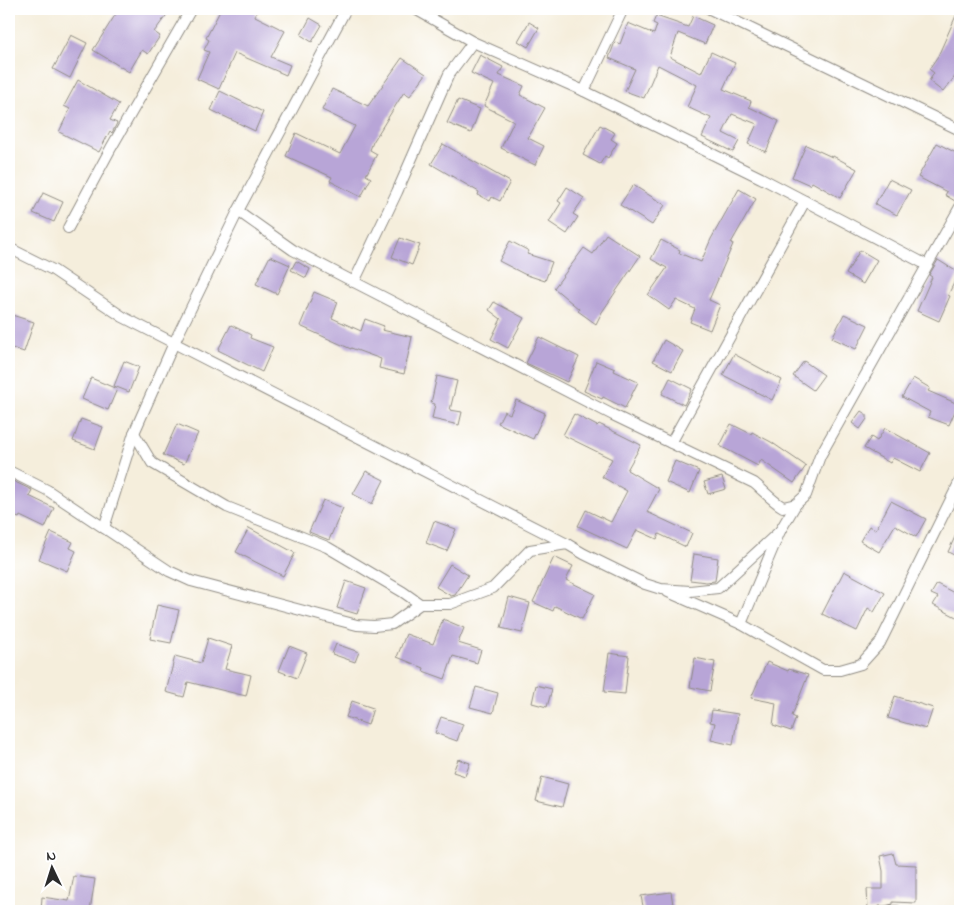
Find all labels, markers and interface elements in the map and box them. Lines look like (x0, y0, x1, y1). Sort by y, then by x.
north arrow (28, 842, 78, 892)
text: N (46, 846, 57, 867)

